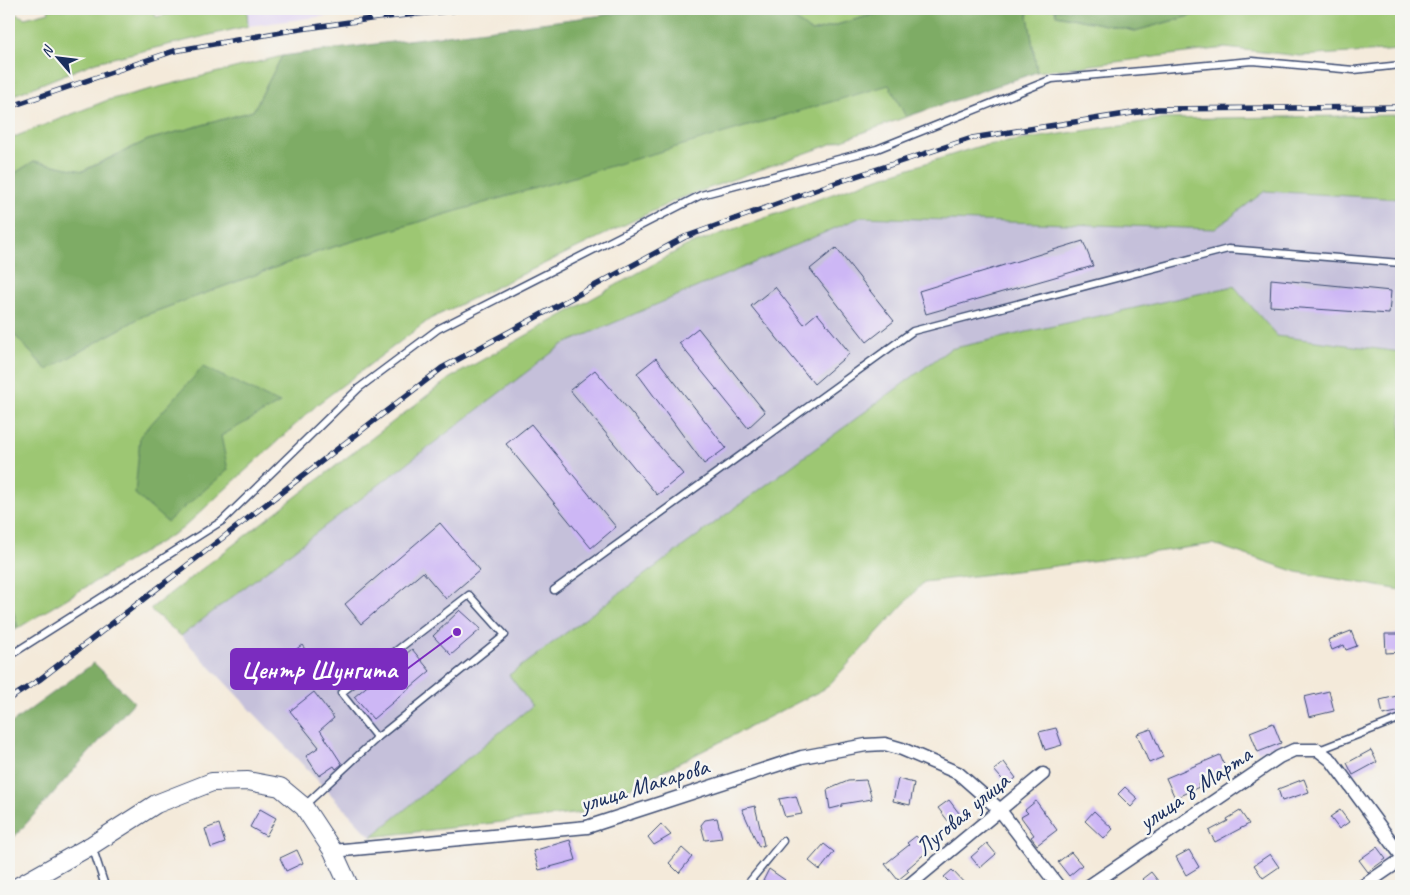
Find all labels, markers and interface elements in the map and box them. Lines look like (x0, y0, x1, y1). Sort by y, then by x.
north arrow (32, 32, 82, 82)
text: N (37, 42, 58, 60)
callout: Центр Шунгита (231, 649, 407, 689)
text: Центр Шунгита (241, 654, 399, 686)
street label: улица 8 Марта (1131, 739, 1258, 838)
street label: улица Макарова (574, 751, 713, 819)
street label: Луговая улица (909, 765, 1016, 862)

